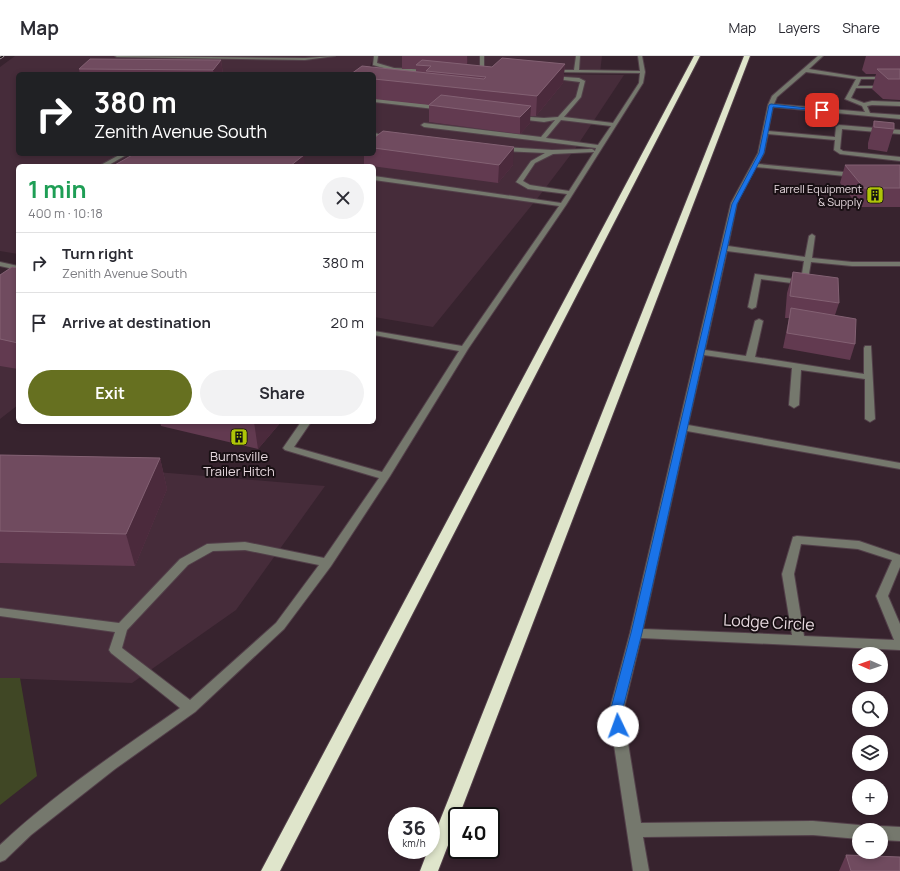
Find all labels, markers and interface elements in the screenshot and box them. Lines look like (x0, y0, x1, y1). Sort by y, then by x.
text: Map (20, 15, 59, 41)
text: Map (728, 18, 756, 37)
text: Layers (778, 18, 820, 37)
text: Share (842, 18, 880, 37)
text: 380 m (94, 83, 177, 121)
icon: right (28, 88, 80, 140)
pin (805, 93, 839, 127)
icon: arrive (811, 99, 833, 121)
text: Zenith Avenue South (94, 119, 267, 143)
text: 1 min (28, 172, 87, 205)
button: close (322, 177, 364, 219)
place label: Farrell Equipment & Supply (774, 181, 862, 209)
building icon: Farrell Equipment & Supply (865, 185, 885, 205)
text: 400 m · 10:18 (28, 204, 103, 222)
text: Turn right (62, 243, 133, 264)
icon: right (28, 252, 50, 274)
text: 380 m (322, 252, 364, 273)
text: Zenith Avenue South (62, 264, 187, 282)
icon: arrive (28, 312, 50, 334)
text: Arrive at destination (62, 312, 211, 333)
text: 20 m (331, 312, 364, 333)
button: Exit (28, 370, 192, 416)
button: Share (200, 370, 364, 416)
building icon: Burnsville Trailer Hitch (229, 427, 249, 447)
place label: Burnsville Trailer Hitch (203, 447, 275, 480)
street label: Lodge Circle (723, 609, 815, 635)
north arrow (852, 647, 888, 683)
map controls (852, 647, 888, 859)
button: search (852, 691, 888, 727)
position arrow (597, 705, 639, 747)
button: layers (852, 735, 888, 771)
button: + (852, 779, 888, 815)
speed limit sign: 40 (448, 807, 500, 859)
text: 36 (402, 814, 426, 841)
button: − (852, 823, 888, 859)
text: km/h (402, 836, 426, 850)

